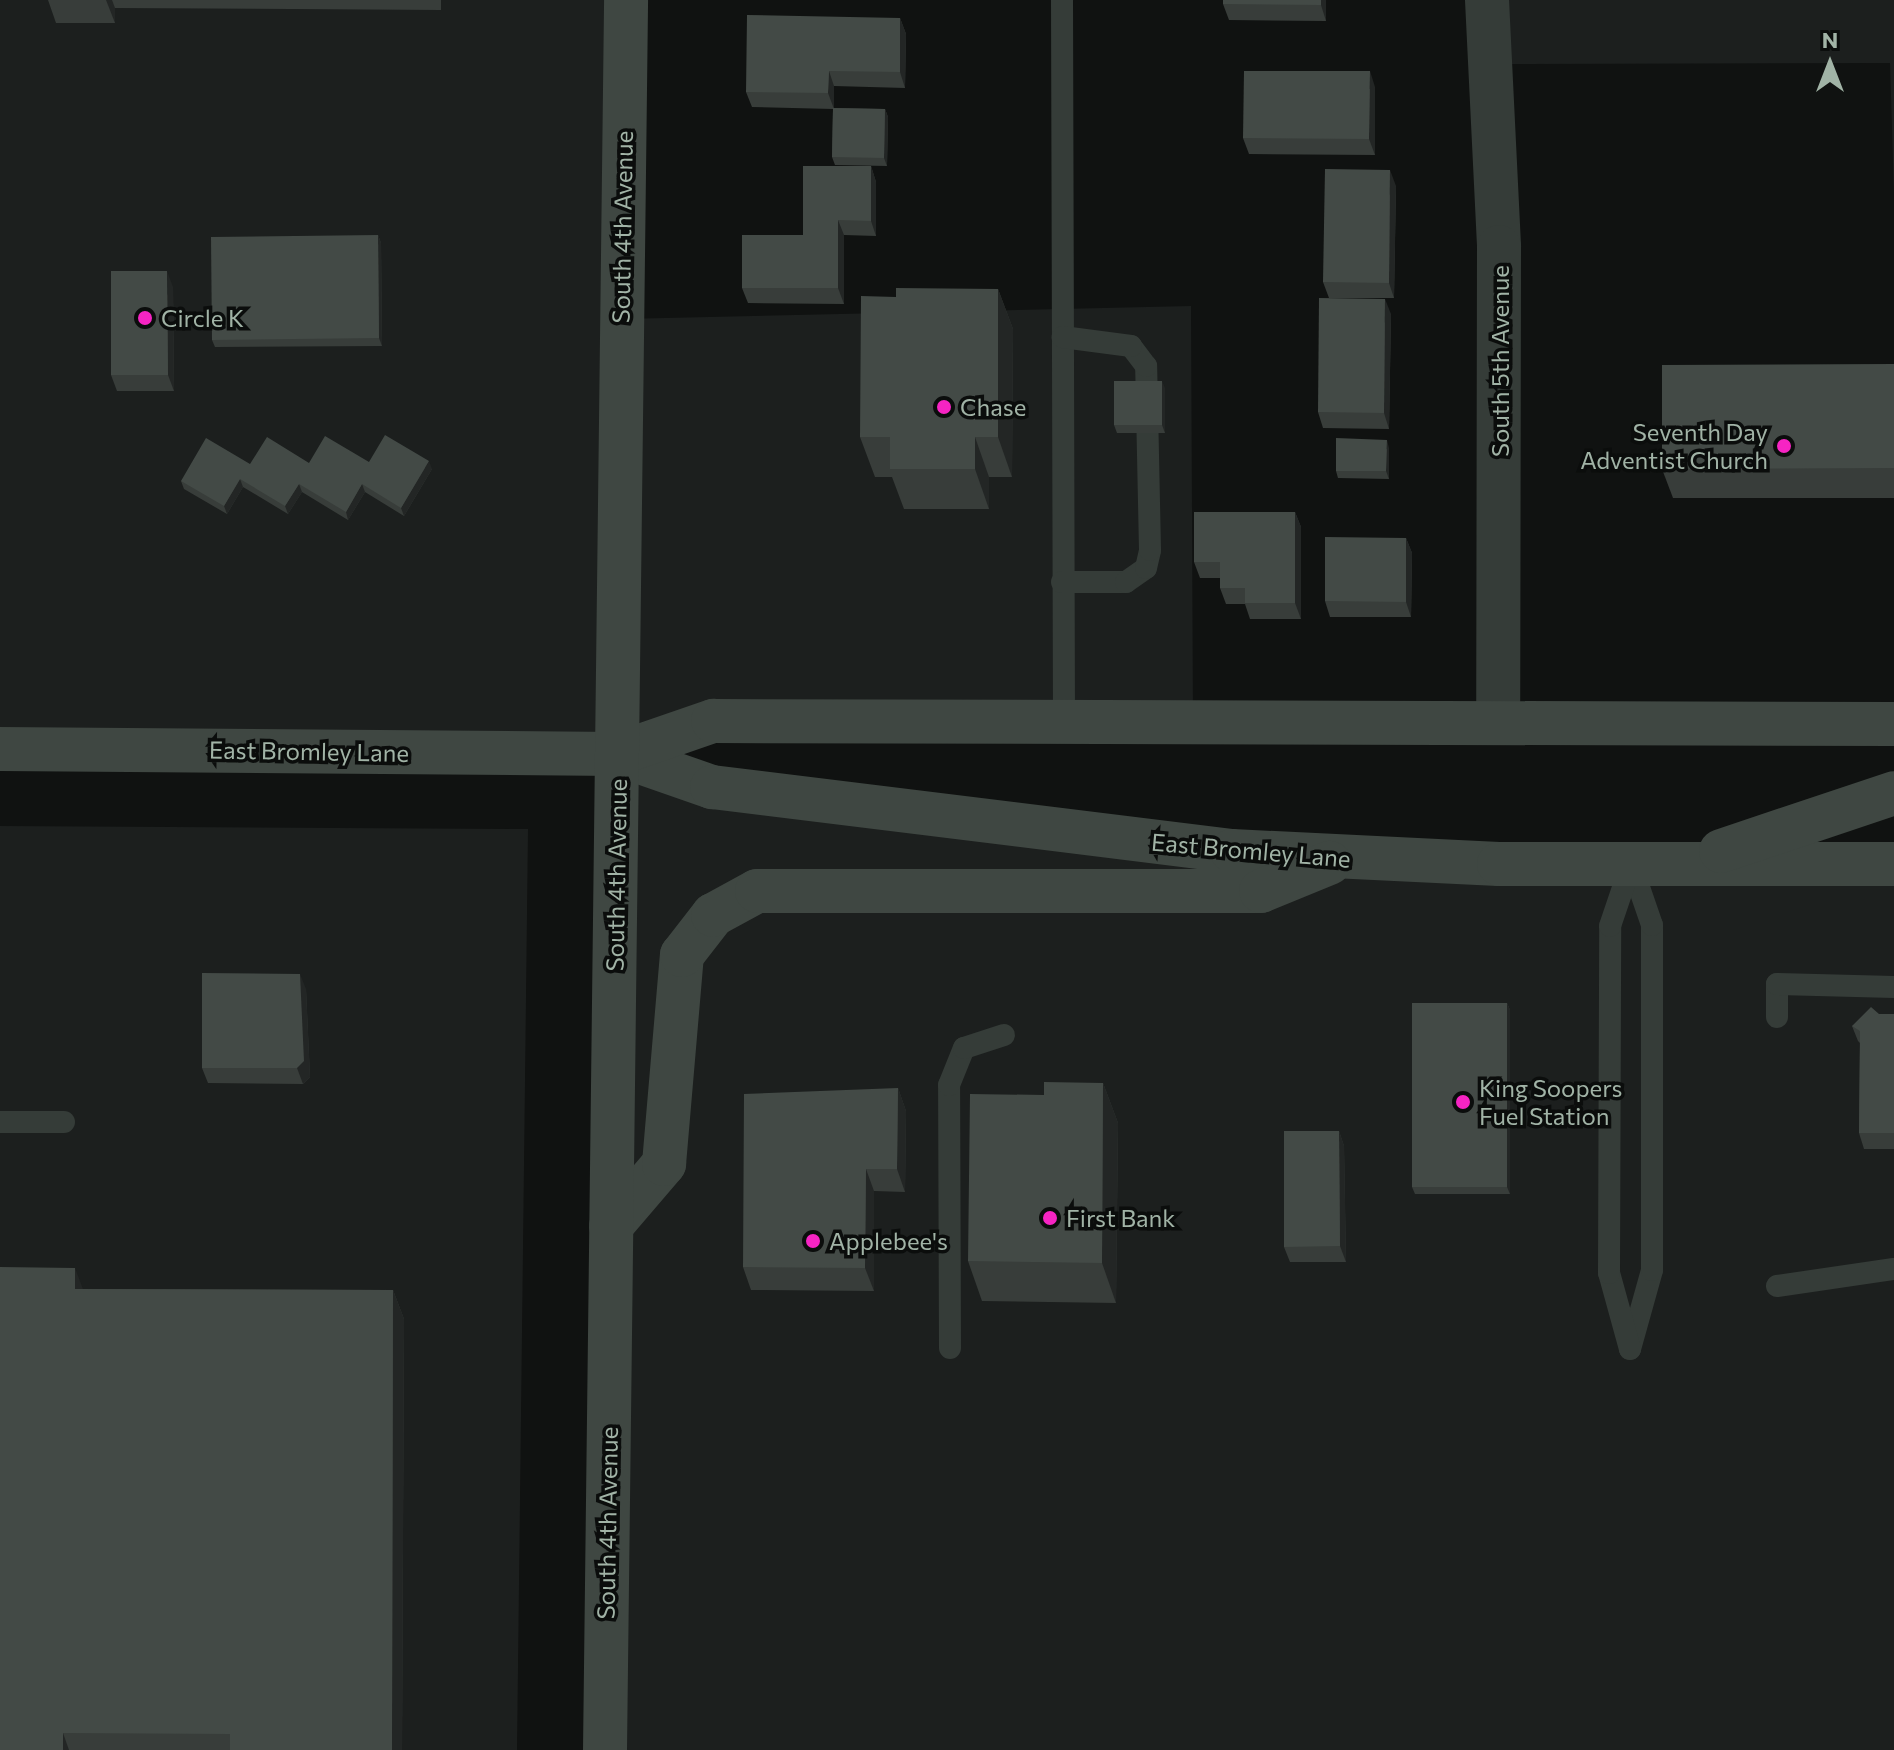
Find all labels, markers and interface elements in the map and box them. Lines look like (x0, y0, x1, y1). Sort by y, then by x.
north arrow (1790, 24, 1870, 104)
text: N (1822, 26, 1838, 53)
street label: South 4th Avenue (606, 130, 638, 324)
street label: South 5th Avenue (1486, 265, 1514, 457)
place label: Circle K (161, 304, 244, 332)
marker: Circle K (136, 309, 154, 327)
place label: Chase (960, 393, 1026, 421)
marker: Chase (935, 398, 953, 416)
place label: Seventh Day Adventist Church (1580, 418, 1768, 474)
marker: Seventh Day Adventist Church (1775, 437, 1793, 455)
street label: East Bromley Lane (209, 735, 409, 767)
street label: South 4th Avenue (600, 778, 632, 972)
street label: East Bromley Lane (1150, 827, 1352, 873)
place label: King Soopers Fuel Station (1479, 1074, 1622, 1130)
marker: King Soopers Fuel Station (1454, 1093, 1472, 1111)
place label: First Bank (1066, 1204, 1175, 1232)
marker: First Bank (1041, 1209, 1059, 1227)
place label: Applebee's (829, 1227, 948, 1255)
marker: Applebee's (804, 1232, 822, 1250)
street label: South 4th Avenue (591, 1426, 623, 1620)

